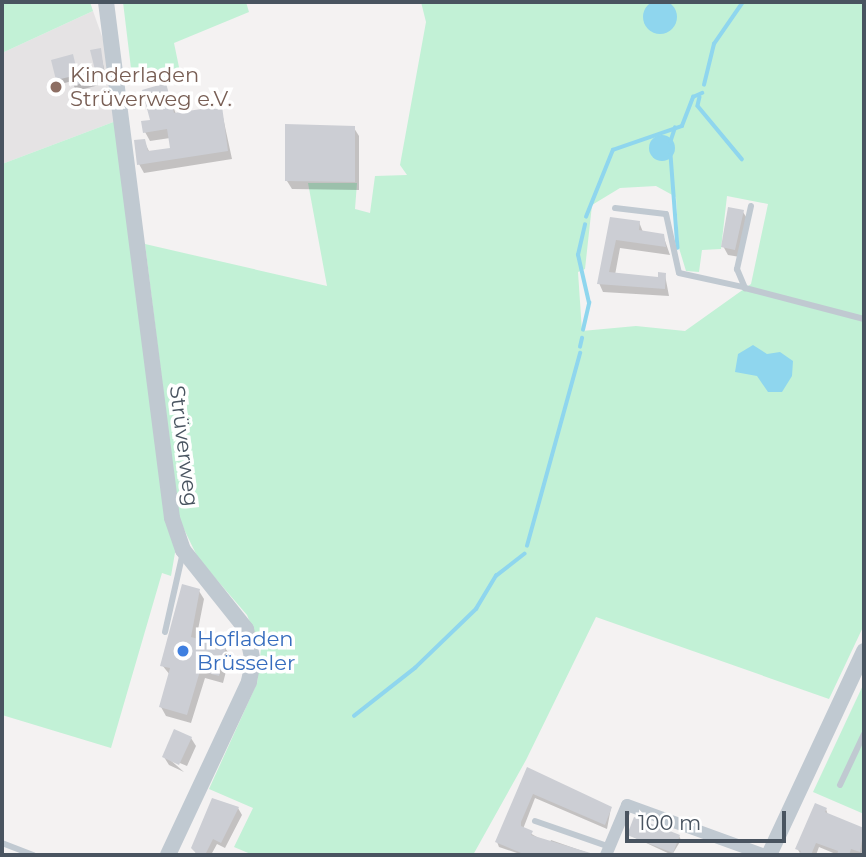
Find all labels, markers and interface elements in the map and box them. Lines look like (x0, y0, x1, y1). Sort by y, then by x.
place label: Kinderladen Strüverweg e.V. (70, 62, 232, 112)
marker: Kinderladen Strüverweg e.V. (48, 79, 64, 95)
street label: Strüverweg (164, 384, 204, 508)
place label: Hofladen Brüsseler (197, 626, 295, 676)
marker: Hofladen Brüsseler (175, 643, 191, 659)
scale bar (628, 798, 789, 842)
text: 100 m (638, 810, 701, 835)

